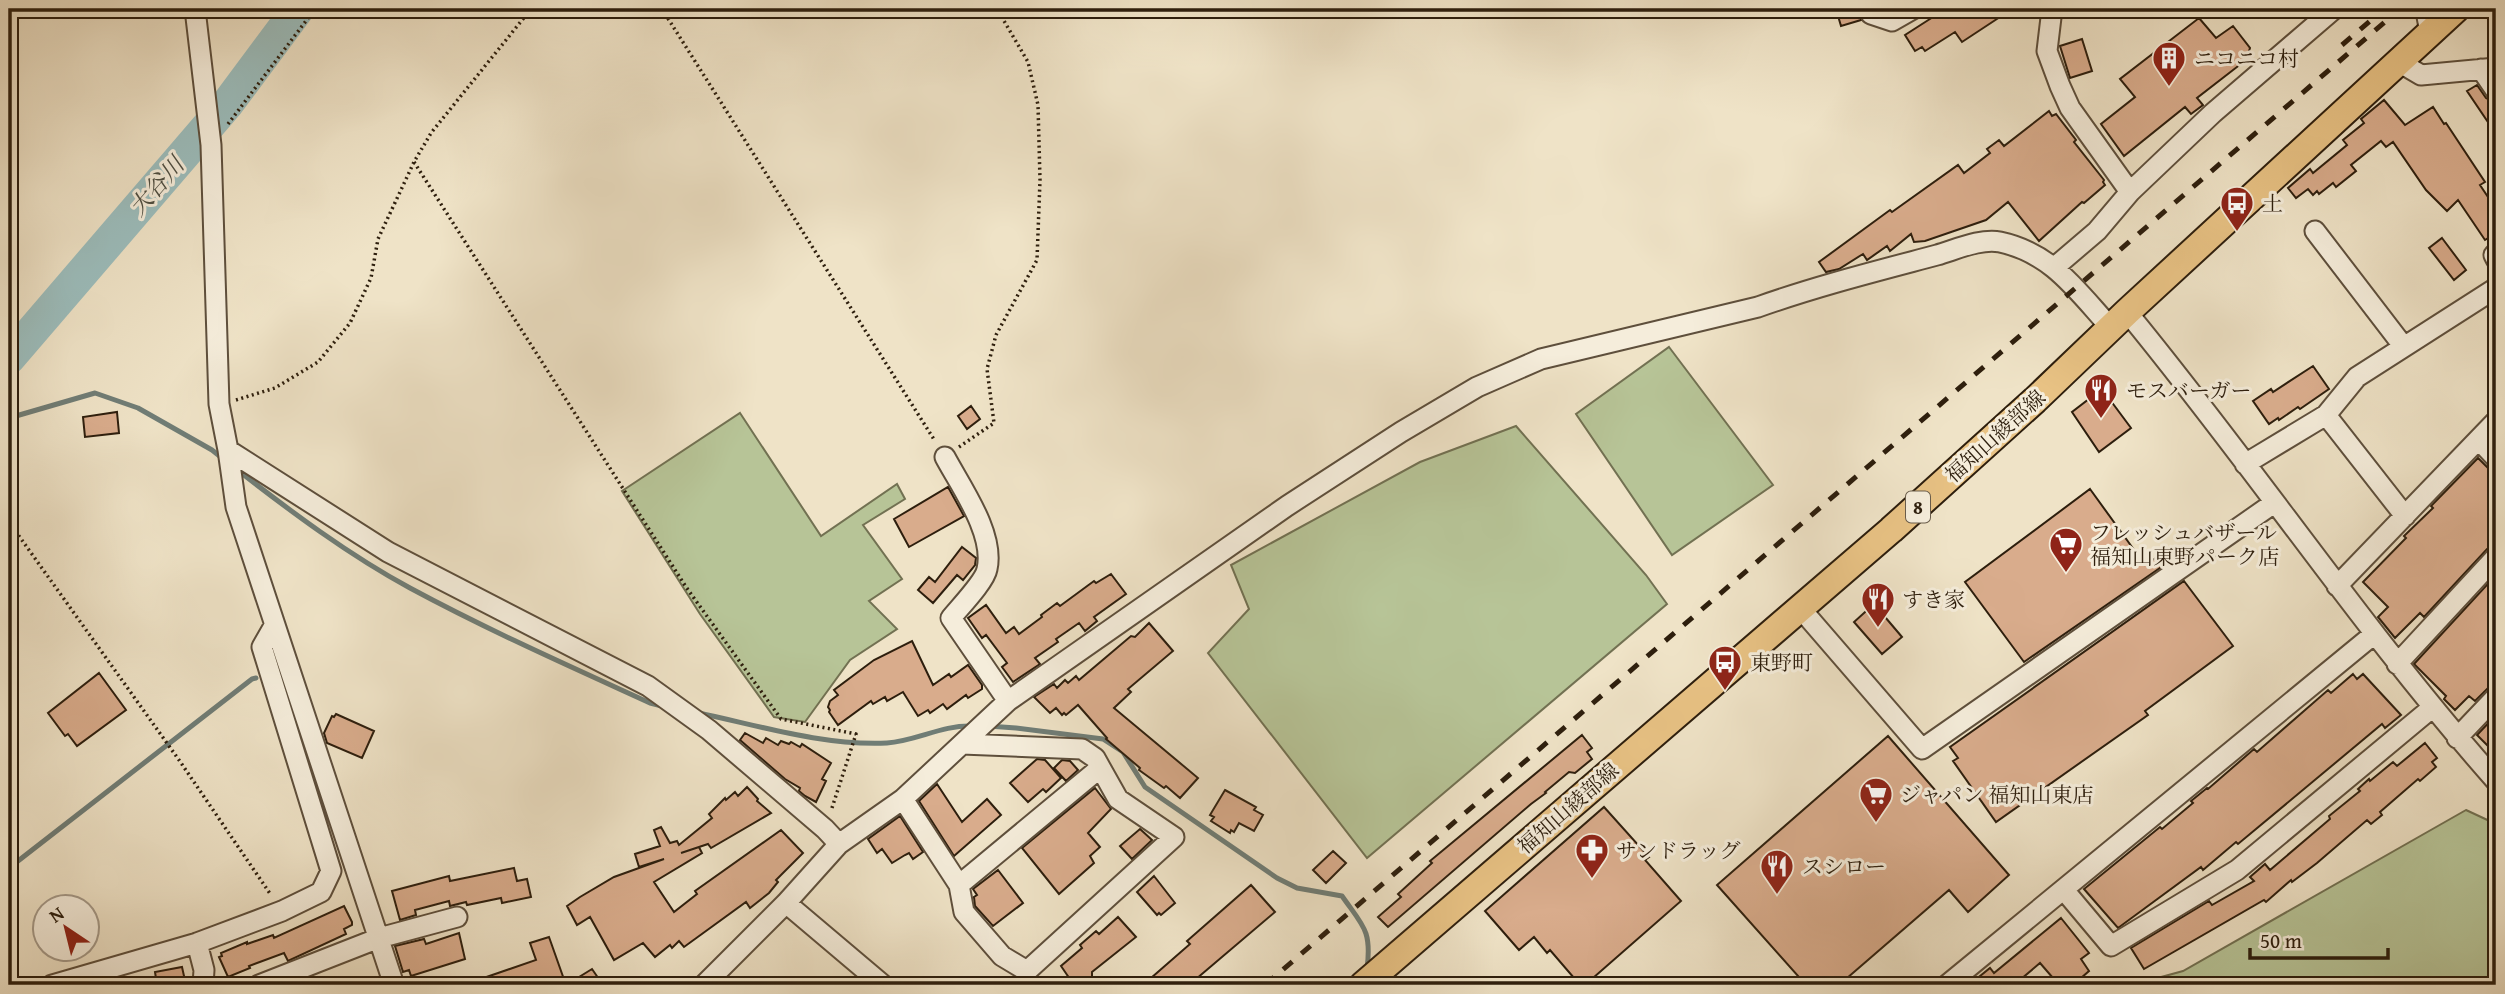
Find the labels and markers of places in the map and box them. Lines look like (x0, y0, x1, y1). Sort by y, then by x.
building icon: ニコニコ村 (2150, 39, 2188, 88)
place label: ニコニコ村 (2194, 43, 2299, 74)
bus stop icon: 土 (2218, 184, 2256, 233)
place label: 土 (2262, 188, 2283, 219)
restaurant icon: モスバーガー (2082, 371, 2120, 420)
place label: モスバーガー (2126, 375, 2252, 406)
place label: フレッシュバザール 福知山東野パーク店 (2090, 517, 2279, 572)
supermarket icon: フレッシュバザール 福知山東野パーク店 (2047, 525, 2085, 574)
restaurant icon: すき家 (1859, 580, 1897, 629)
place label: すき家 (1902, 584, 1965, 615)
bus stop icon: 東野町 (1706, 643, 1744, 692)
place label: 東野町 (1750, 647, 1813, 678)
supermarket icon: ジャパン 福知山東店 (1857, 775, 1895, 824)
place label: ジャパン 福知山東店 (1900, 779, 2093, 810)
pharmacy icon: サンドラッグ (1573, 831, 1611, 880)
place label: サンドラッグ (1616, 835, 1741, 866)
restaurant icon: スシロー (1758, 847, 1796, 896)
place label: スシロー (1802, 851, 1886, 882)

